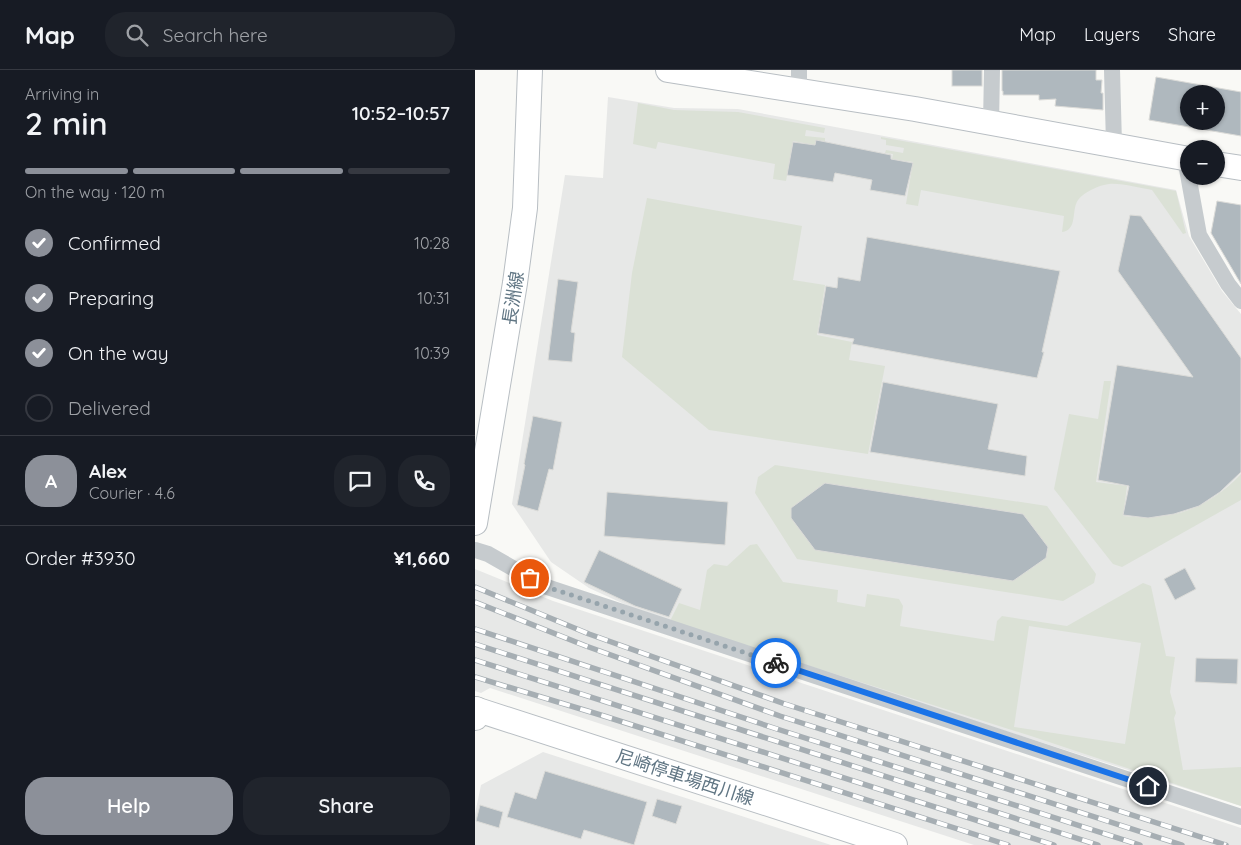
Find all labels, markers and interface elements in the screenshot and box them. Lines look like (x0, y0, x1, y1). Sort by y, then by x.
search box (105, 12, 455, 57)
text: Map (25, 20, 75, 50)
icon: search (123, 21, 151, 49)
text: Search here (163, 23, 268, 47)
text: Map (1019, 23, 1056, 46)
text: Layers (1084, 23, 1140, 46)
text: Share (1168, 23, 1216, 46)
text: Arriving in (25, 84, 99, 104)
map controls (1180, 85, 1225, 185)
button: + (1180, 85, 1225, 130)
text: 10:52–10:57 (352, 101, 450, 125)
text: 2 min (25, 103, 108, 143)
button: − (1180, 140, 1225, 185)
text: On the way · 120 m (25, 182, 165, 202)
icon: check (25, 229, 53, 257)
text: Confirmed (68, 231, 161, 255)
text: 10:28 (414, 233, 450, 253)
street label: 長洲線 (497, 270, 529, 326)
icon: check (25, 284, 53, 312)
text: Preparing (68, 286, 154, 310)
text: 10:31 (417, 288, 450, 308)
icon: check (25, 339, 53, 367)
text: On the way (68, 341, 169, 365)
text: 10:39 (414, 343, 450, 363)
text: Delivered (68, 396, 151, 420)
button: chat (334, 455, 386, 507)
button: phone (398, 455, 450, 507)
text: Alex (89, 459, 127, 483)
text: A (45, 469, 57, 493)
text: Courier · 4.6 (89, 483, 175, 503)
text: Order #3930 (25, 546, 135, 570)
text: ¥1,660 (393, 546, 450, 570)
pin (509, 557, 551, 599)
icon: bag (516, 564, 544, 592)
courier (751, 638, 801, 688)
icon: bike (762, 649, 790, 677)
street label: 尼崎停車場西川線 (613, 744, 757, 810)
pin (1127, 765, 1169, 807)
icon: home (1134, 772, 1162, 800)
button: Help (25, 777, 233, 835)
button: Share (243, 777, 450, 835)

